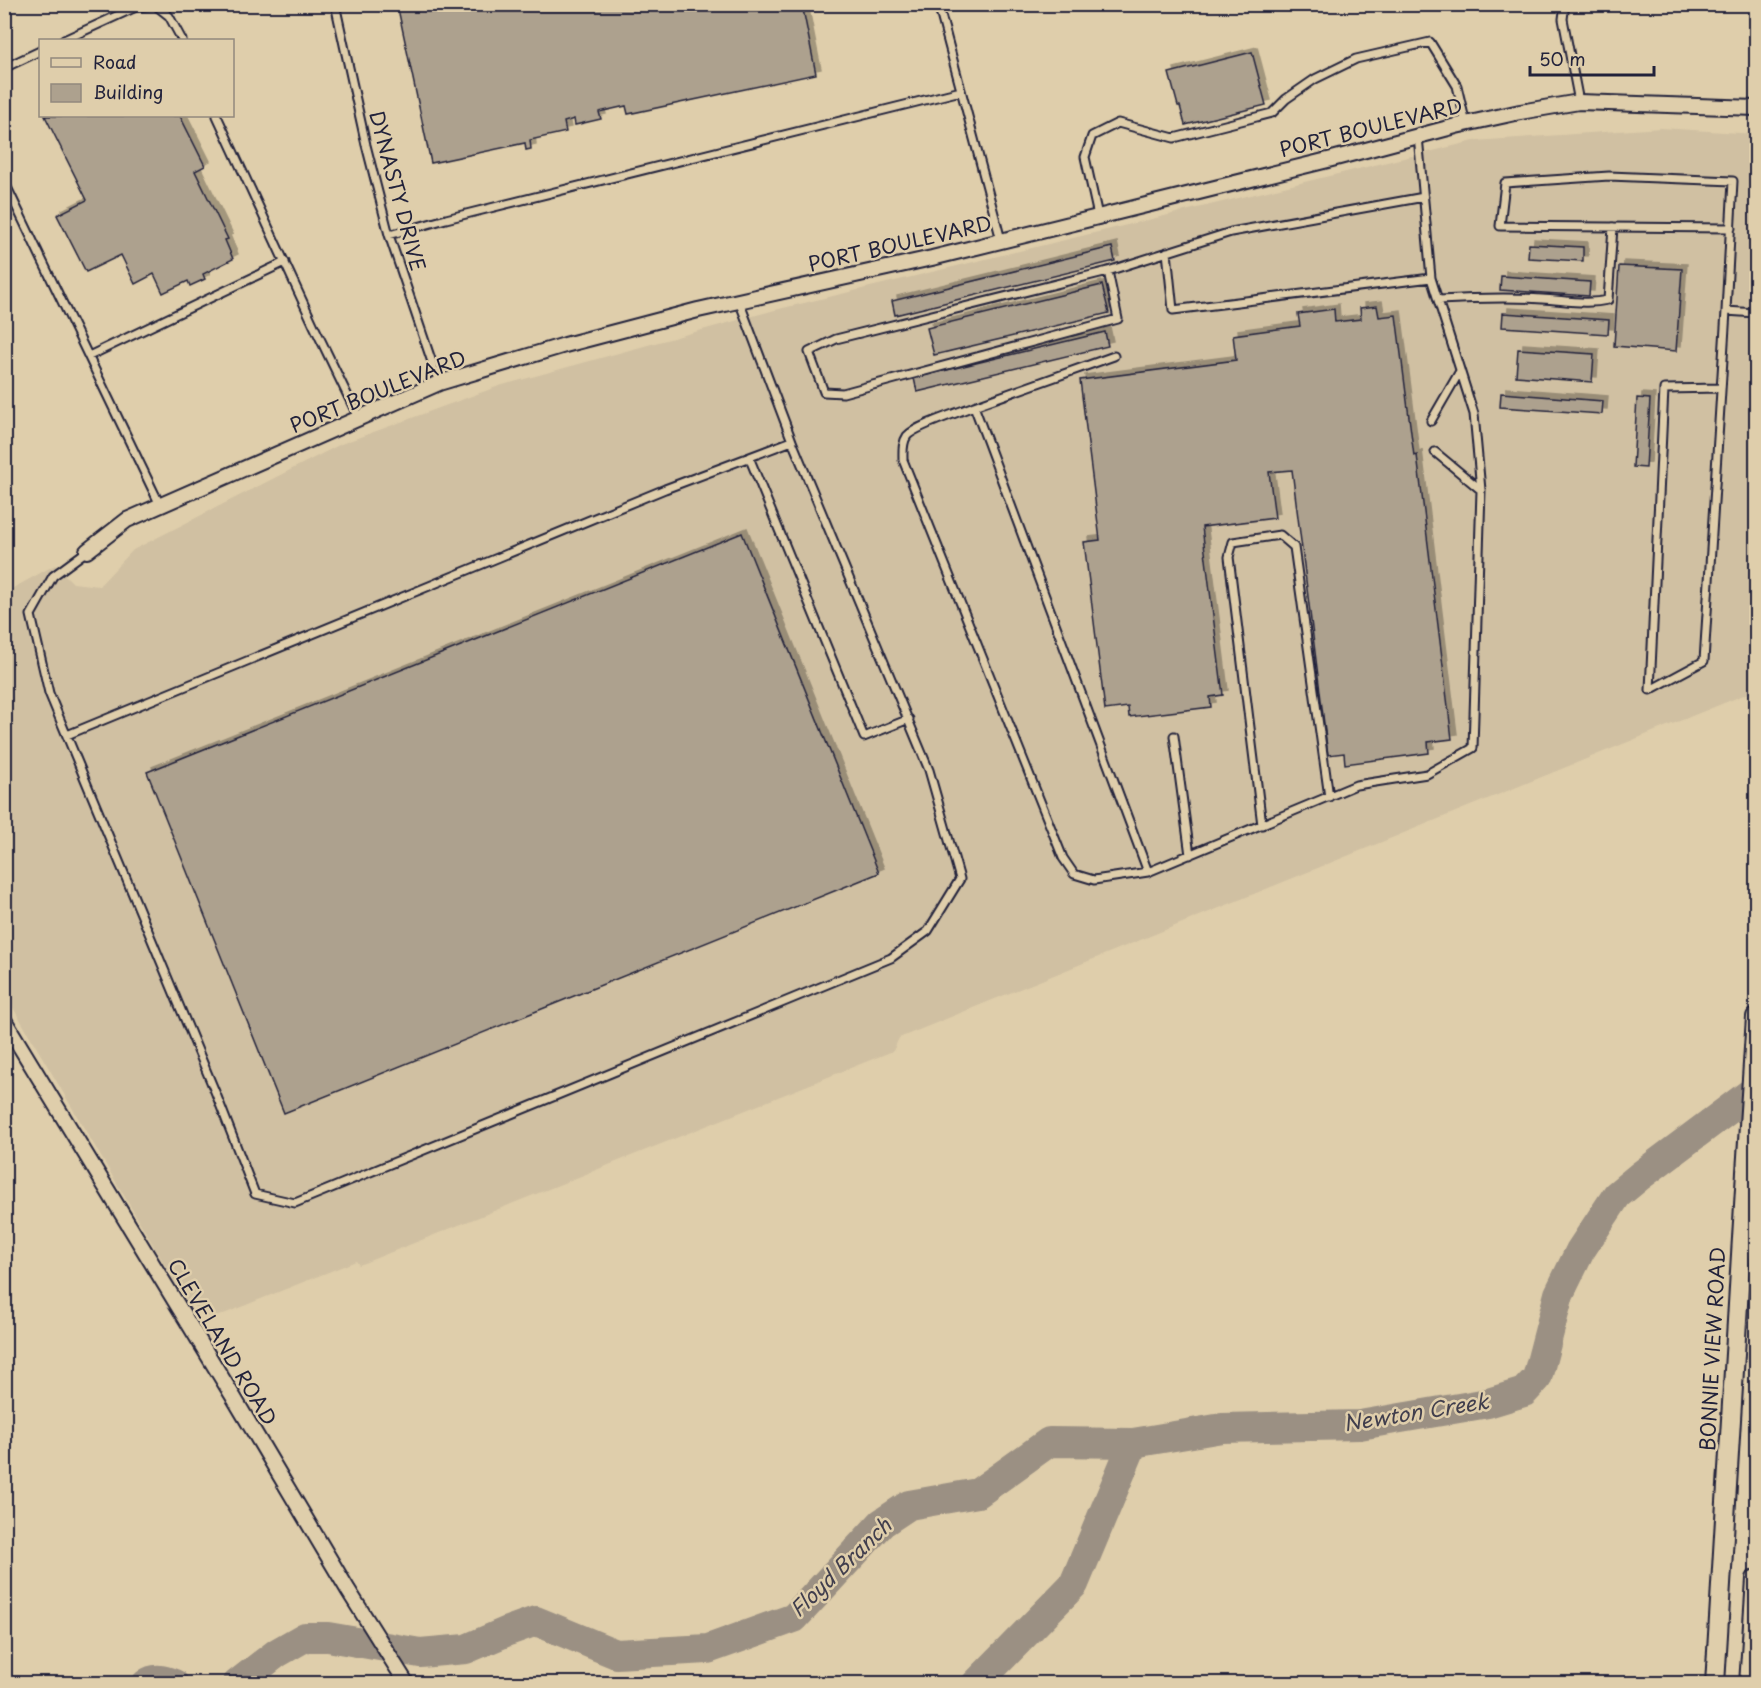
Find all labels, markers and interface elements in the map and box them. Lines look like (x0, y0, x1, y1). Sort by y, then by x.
legend (39, 39, 234, 117)
scale bar (1530, 39, 1654, 77)
text: 50 m (1539, 45, 1586, 72)
text: Road (93, 48, 137, 75)
text: Building (93, 78, 163, 105)
street label: PORT BOULEVARD (1276, 90, 1465, 164)
street label: DYNASTY DRIVE (362, 107, 434, 274)
street label: PORT BOULEVARD (805, 207, 995, 279)
street label: PORT BOULEVARD (285, 342, 470, 440)
street label: BONNIE VIEW ROAD (1692, 1246, 1732, 1452)
street label: CLEVELAND ROAD (161, 1252, 285, 1431)
water label: Newton Creek (1341, 1384, 1492, 1438)
water label: Floyd Branch (781, 1509, 898, 1624)

